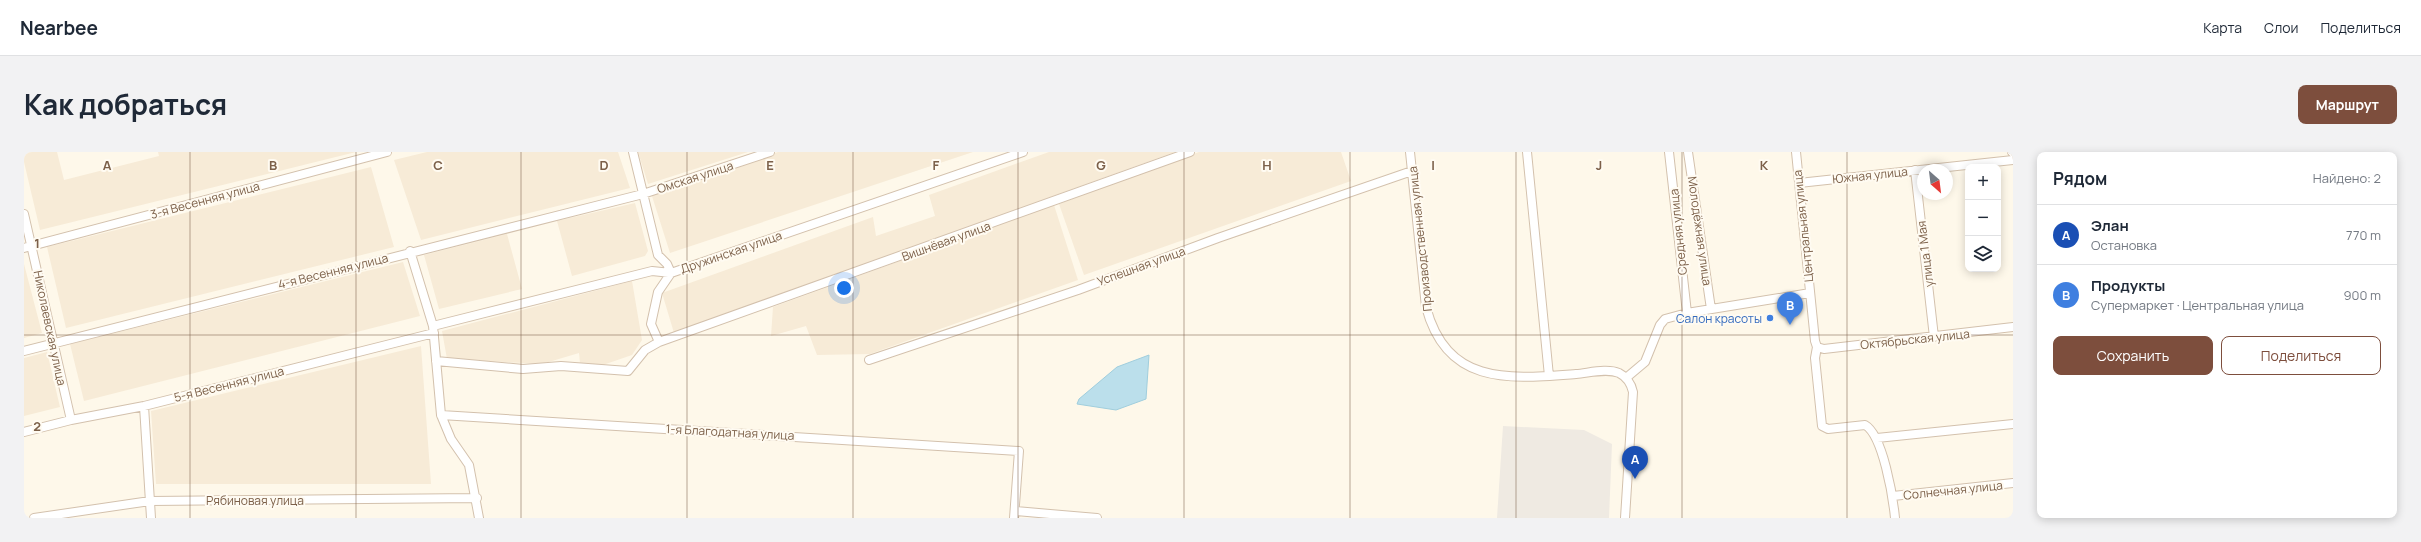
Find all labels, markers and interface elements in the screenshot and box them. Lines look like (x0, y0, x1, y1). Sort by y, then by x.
text: Nearbee (20, 15, 98, 41)
text: Карта (2203, 18, 2242, 37)
text: Слои (2264, 18, 2298, 37)
text: Поделиться (2320, 18, 2401, 37)
text: Как добраться (24, 85, 227, 123)
button: Маршрут (2298, 85, 2397, 124)
text: A (103, 156, 112, 174)
text: B (269, 156, 277, 174)
text: C (433, 156, 443, 174)
text: D (599, 156, 609, 174)
text: E (766, 156, 774, 174)
text: F (933, 156, 940, 174)
text: G (1096, 156, 1106, 174)
text: H (1262, 156, 1272, 174)
text: I (1431, 156, 1435, 174)
text: J (1596, 156, 1602, 174)
text: K (1760, 156, 1769, 174)
street label: Омская улица (655, 157, 735, 197)
street label: Южная улица (1831, 163, 1909, 187)
north arrow (1917, 164, 1953, 200)
map controls (1965, 164, 2001, 272)
button: + (1965, 164, 2001, 200)
street label: Производственная улица (1404, 166, 1436, 312)
text: Рядом (2053, 167, 2107, 190)
street label: Центральная улица (1789, 169, 1817, 283)
text: Найдено: 2 (2313, 169, 2381, 187)
street label: Молодёжная улица (1684, 175, 1716, 287)
street label: 3-я Весенняя улица (148, 177, 262, 223)
street label: Средняя улица (1665, 188, 1691, 276)
button: − (1965, 200, 2001, 236)
text: Элан (2091, 215, 2129, 236)
street label: Вишнёвая улица (899, 217, 993, 265)
street label: улица 1 Мая (1912, 220, 1938, 288)
text: A (2062, 226, 2070, 244)
text: 770 m (2346, 226, 2381, 244)
street label: Дружинская улица (678, 227, 784, 277)
text: 1 (34, 234, 40, 252)
button: layers (1965, 236, 2001, 272)
text: Остановка (2091, 236, 2157, 254)
street label: Успешная улица (1094, 242, 1188, 290)
street label: 4-я Весенняя улица (276, 249, 390, 293)
street label: Николаевская улица (30, 269, 70, 387)
text: Продукты (2091, 275, 2165, 296)
your location (834, 278, 854, 298)
text: B (2062, 286, 2070, 304)
text: 900 m (2343, 286, 2381, 304)
pin: B (1777, 292, 1803, 325)
text: Супермаркет · Центральная улица (2091, 296, 2304, 314)
place label: Салон красоты (1676, 310, 1762, 327)
marker: Салон красоты (1765, 313, 1775, 323)
street label: Октябрьская улица (1860, 325, 1970, 353)
button: Сохранить (2053, 336, 2213, 375)
button: Поделиться (2221, 336, 2381, 375)
street label: 5-я Весенняя улица (172, 362, 286, 406)
text: 2 (33, 417, 41, 435)
street label: 1-я Благодатная улица (665, 420, 795, 444)
pin: A (1622, 446, 1648, 479)
street label: Солнечная улица (1902, 476, 2004, 504)
street label: Рябиновая улица (206, 492, 304, 509)

